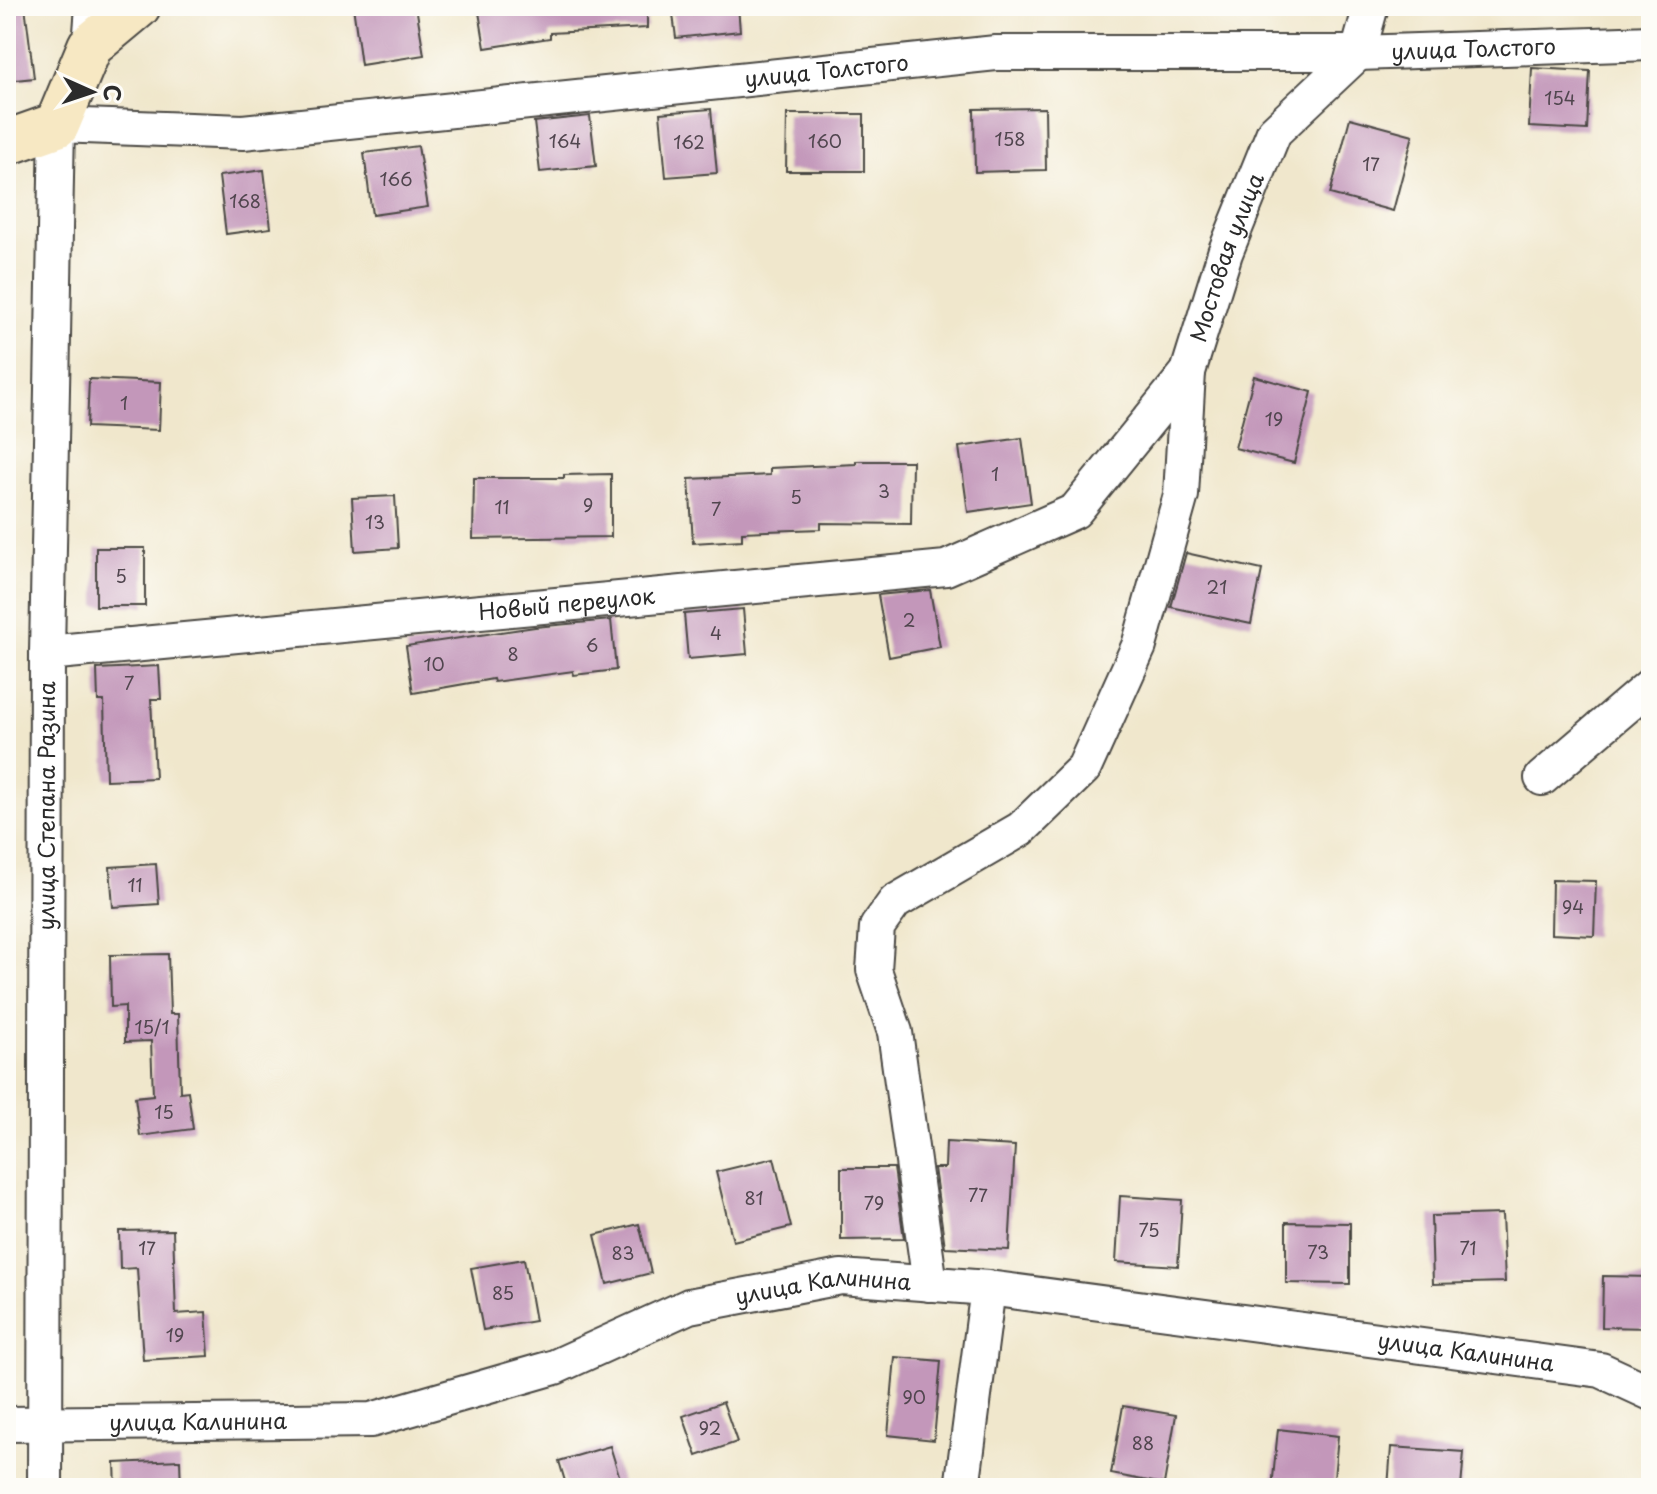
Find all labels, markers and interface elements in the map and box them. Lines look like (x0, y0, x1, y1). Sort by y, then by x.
street label: улица Толстого (1391, 28, 1556, 67)
street label: улица Толстого (743, 44, 910, 94)
north arrow (52, 52, 132, 132)
text: С (97, 84, 130, 102)
house number: 154 (1544, 84, 1576, 111)
house number: 158 (995, 125, 1025, 152)
house number: 164 (549, 127, 581, 154)
house number: 160 (808, 127, 842, 154)
house number: 162 (673, 128, 705, 155)
house number: 17 (1362, 150, 1380, 177)
house number: 166 (380, 165, 412, 192)
street label: Мостовая улица (1180, 167, 1271, 346)
house number: 168 (229, 187, 261, 214)
house number: 1 (120, 389, 128, 416)
house number: 19 (1265, 405, 1283, 432)
house number: 1 (991, 460, 999, 487)
house number: 3 (878, 477, 890, 504)
house number: 5 (790, 483, 802, 510)
house number: 9 (583, 491, 593, 518)
house number: 11 (494, 493, 510, 520)
house number: 7 (711, 495, 721, 522)
house number: 13 (365, 508, 385, 535)
house number: 5 (115, 562, 127, 589)
house number: 21 (1207, 573, 1227, 600)
street label: Новый переулок (477, 578, 657, 627)
house number: 2 (903, 606, 915, 633)
house number: 4 (710, 619, 722, 646)
house number: 6 (586, 631, 598, 658)
house number: 8 (507, 640, 519, 667)
house number: 10 (423, 650, 445, 677)
house number: 7 (124, 669, 134, 696)
street label: улица Степана Разина (28, 681, 62, 931)
house number: 11 (127, 871, 143, 898)
house number: 94 (1562, 893, 1584, 920)
house number: 15/1 (134, 1013, 170, 1040)
house number: 15 (154, 1098, 174, 1125)
house number: 77 (968, 1181, 988, 1208)
house number: 81 (744, 1184, 764, 1211)
house number: 79 (864, 1189, 884, 1216)
house number: 75 (1139, 1216, 1160, 1243)
house number: 17 (138, 1234, 156, 1261)
house number: 71 (1460, 1234, 1476, 1261)
house number: 73 (1307, 1238, 1329, 1265)
house number: 83 (612, 1239, 634, 1266)
street label: улица Калинина (732, 1258, 913, 1312)
house number: 85 (492, 1279, 514, 1306)
house number: 19 (166, 1321, 184, 1348)
street label: улица Калинина (1376, 1322, 1557, 1379)
house number: 90 (902, 1383, 926, 1410)
street label: улица Калинина (109, 1403, 287, 1438)
house number: 92 (699, 1414, 721, 1441)
house number: 88 (1132, 1429, 1154, 1456)

